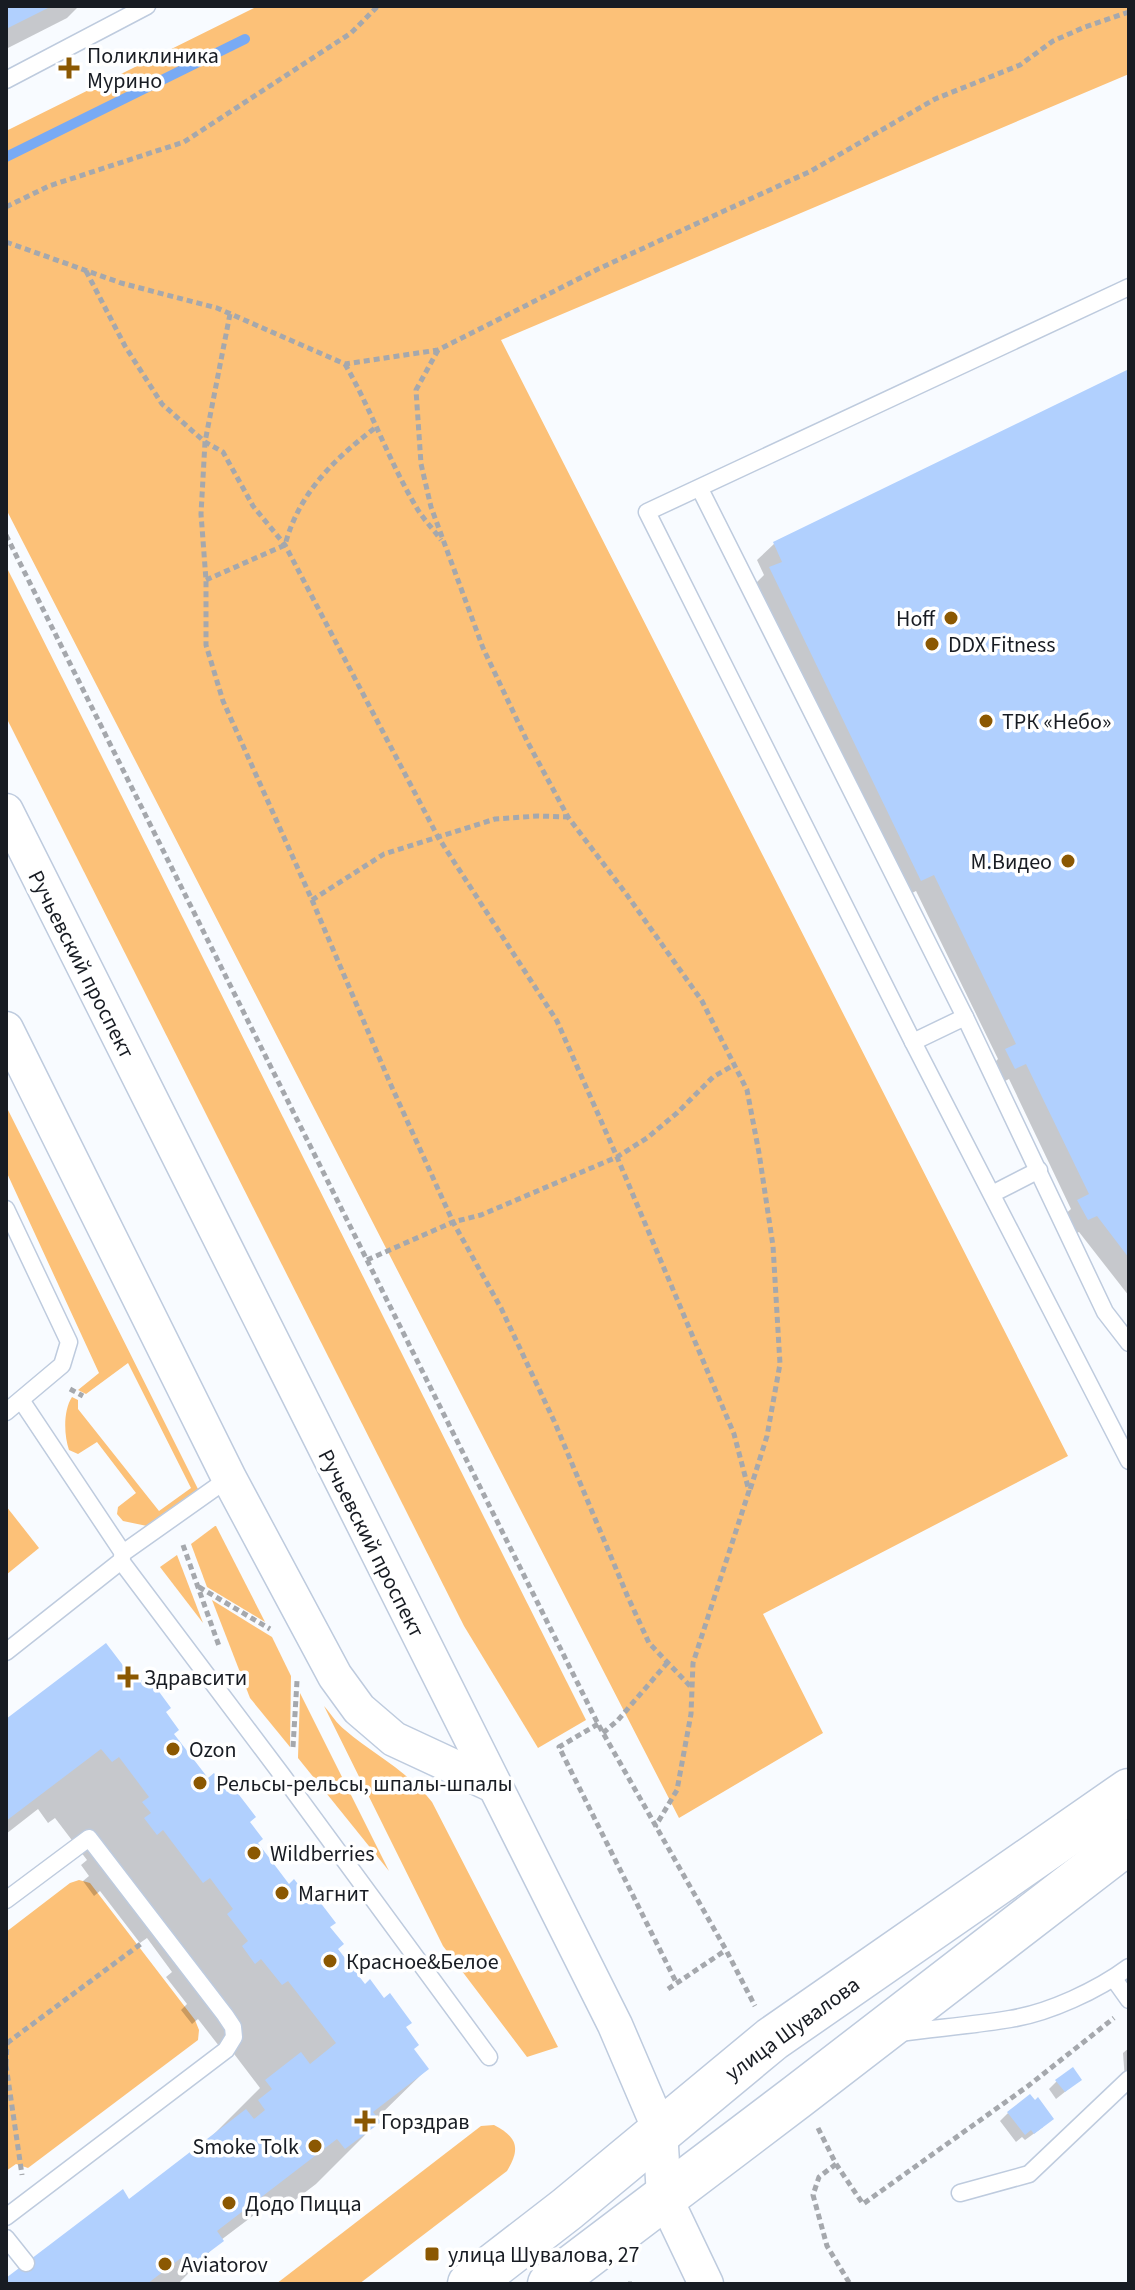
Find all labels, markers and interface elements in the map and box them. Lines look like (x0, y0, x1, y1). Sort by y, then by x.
place label: Поликлиника Мурино (87, 40, 219, 97)
marker: Поликлиника Мурино (58, 57, 80, 79)
place label: Hoff (896, 603, 936, 635)
marker: Hoff (942, 609, 960, 627)
place label: DDX Fitness (948, 629, 1055, 661)
marker: DDX Fitness (923, 635, 941, 653)
place label: ТРК «Небо» (1002, 706, 1111, 738)
marker: ТРК «Небо» (977, 712, 995, 730)
place label: М.Видео (971, 846, 1052, 878)
marker: М.Видео (1059, 852, 1077, 870)
street label: Ручьевский проспект (20, 865, 142, 1064)
street label: Ручьевский проспект (310, 1444, 432, 1643)
place label: Здравсити (144, 1662, 247, 1694)
marker: Здравсити (119, 1668, 137, 1686)
place label: Ozon (189, 1734, 237, 1766)
marker: Ozon (164, 1740, 182, 1758)
place label: Рельсы-рельсы, шпалы-шпалы (216, 1768, 513, 1800)
marker: Рельсы-рельсы, шпалы-шпалы (191, 1774, 209, 1792)
place label: Wildberries (270, 1838, 374, 1870)
marker: Wildberries (245, 1844, 263, 1862)
place label: Магнит (298, 1878, 369, 1910)
marker: Магнит (273, 1884, 291, 1902)
place label: Красное&Белое (346, 1946, 499, 1978)
marker: Красное&Белое (321, 1952, 339, 1970)
street label: улица Шувалова (719, 1969, 867, 2089)
place label: Горздрав (381, 2106, 470, 2138)
marker: Горздрав (356, 2112, 374, 2130)
place label: Smoke Tolk (193, 2131, 299, 2163)
marker: Smoke Tolk (306, 2137, 324, 2155)
place label: Додо Пицца (245, 2188, 362, 2220)
marker: Додо Пицца (220, 2194, 238, 2212)
place label: улица Шувалова, 27 (448, 2239, 640, 2271)
marker: улица Шувалова, 27 (423, 2245, 441, 2263)
place label: Aviatorov (181, 2249, 269, 2281)
marker: Aviatorov (156, 2255, 174, 2273)

